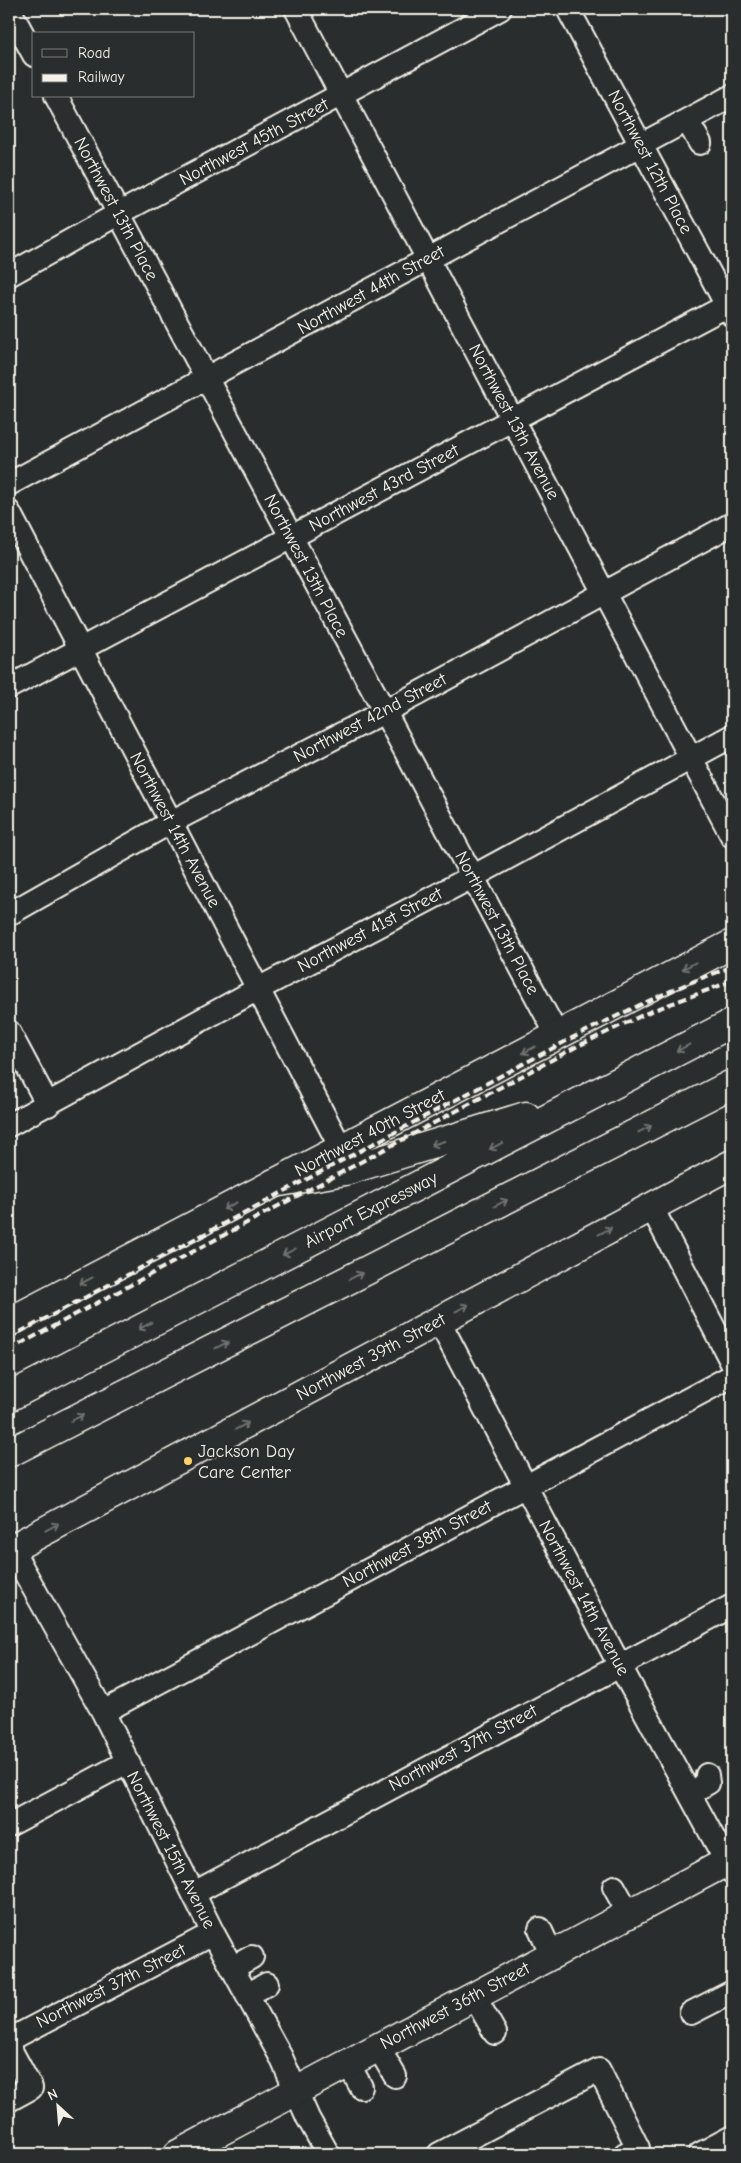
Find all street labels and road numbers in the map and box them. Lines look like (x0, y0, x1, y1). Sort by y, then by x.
street label: Northwest 12th Place (603, 87, 697, 237)
street label: Northwest 45th Street (176, 93, 333, 190)
street label: Northwest 13th Place (69, 134, 163, 284)
street label: Northwest 44th Street (294, 240, 449, 339)
street label: Northwest 13th Avenue (464, 341, 564, 503)
street label: Northwest 43rd Street (306, 439, 463, 536)
street label: Northwest 13th Place (259, 491, 353, 641)
street label: Northwest 42nd Street (290, 668, 451, 767)
street label: Northwest 14th Avenue (125, 749, 225, 911)
street label: Northwest 13th Place (450, 848, 544, 998)
street label: Northwest 41st Street (294, 883, 447, 977)
street label: Northwest 40th Street (291, 1084, 449, 1181)
street label: Airport Expressway (301, 1167, 442, 1253)
street label: Northwest 39th Street (293, 1308, 450, 1405)
street label: Northwest 38th Street (339, 1495, 496, 1592)
street label: Northwest 14th Avenue (534, 1517, 634, 1679)
street label: Northwest 37th Street (385, 1700, 541, 1796)
street label: Northwest 15th Avenue (122, 1768, 220, 1932)
street label: Northwest 37th Street (33, 1939, 190, 2033)
street label: Northwest 36th Street (377, 1957, 534, 2054)

